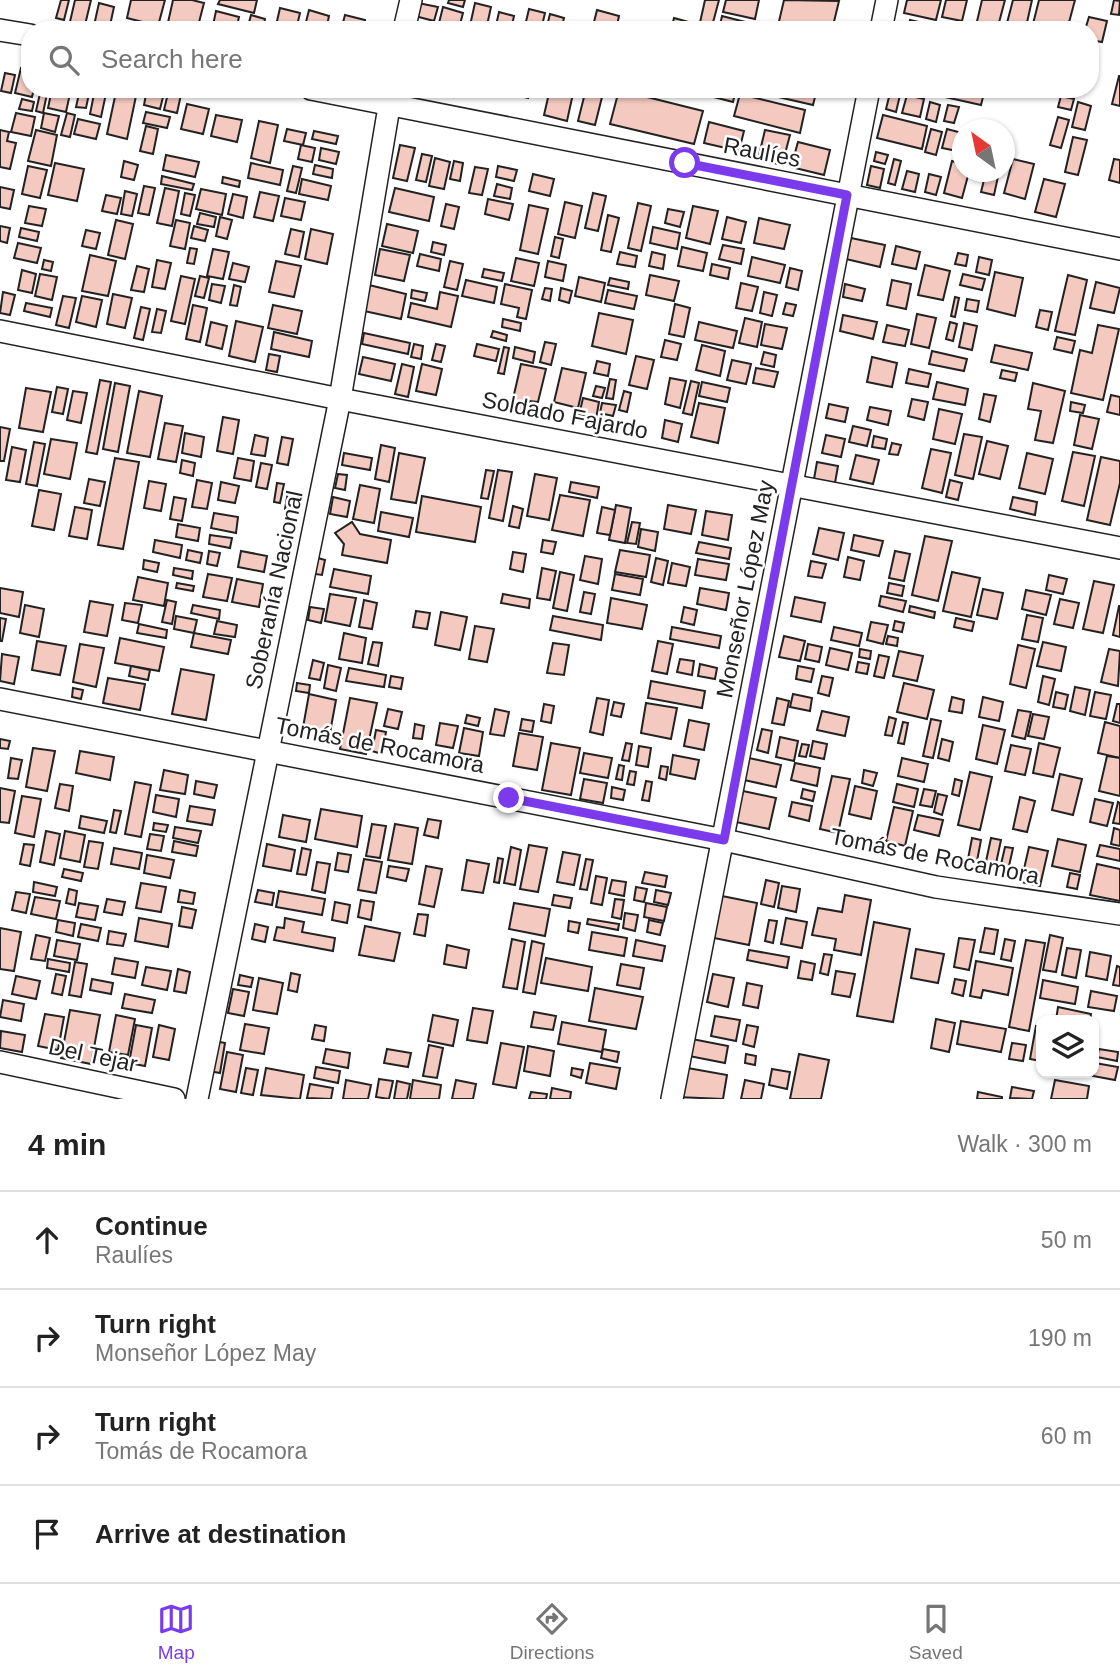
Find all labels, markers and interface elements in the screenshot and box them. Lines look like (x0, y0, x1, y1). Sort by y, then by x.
search box (21, 21, 1099, 98)
icon: search (45, 41, 83, 79)
text: Search here (101, 44, 243, 74)
north arrow (952, 119, 1015, 182)
street label: Raulíes (721, 132, 803, 172)
route start (669, 147, 700, 178)
street label: Soldado Fajardo (480, 386, 650, 444)
street label: Monseñor López May (711, 477, 779, 700)
street label: Soberanía Nacional (240, 488, 308, 692)
street label: Tomás de Rocamora (273, 712, 487, 778)
route end (493, 782, 524, 813)
street label: Tomás de Rocamora (828, 823, 1042, 889)
map controls (1036, 1015, 1099, 1078)
button: layers (1036, 1015, 1099, 1078)
street label: Del Tejar (46, 1033, 140, 1077)
text: 4 min (28, 1128, 106, 1161)
text: Walk · 300 m (957, 1131, 1092, 1157)
text: Continue (95, 1211, 208, 1241)
icon: ahead (28, 1221, 66, 1259)
text: 50 m (1041, 1227, 1092, 1253)
text: Raulíes (95, 1242, 173, 1268)
text: Turn right (95, 1309, 216, 1339)
icon: right (28, 1319, 66, 1357)
text: 190 m (1028, 1325, 1092, 1351)
text: Monseñor López May (95, 1340, 316, 1366)
text: Turn right (95, 1407, 216, 1437)
icon: right (28, 1417, 66, 1455)
text: 60 m (1041, 1423, 1092, 1449)
text: Tomás de Rocamora (95, 1438, 307, 1464)
icon: arrive (28, 1515, 66, 1553)
text: Arrive at destination (95, 1519, 346, 1549)
tab: Map (157, 1600, 195, 1664)
tab: Directions (510, 1600, 594, 1664)
tab: Saved (909, 1600, 963, 1664)

